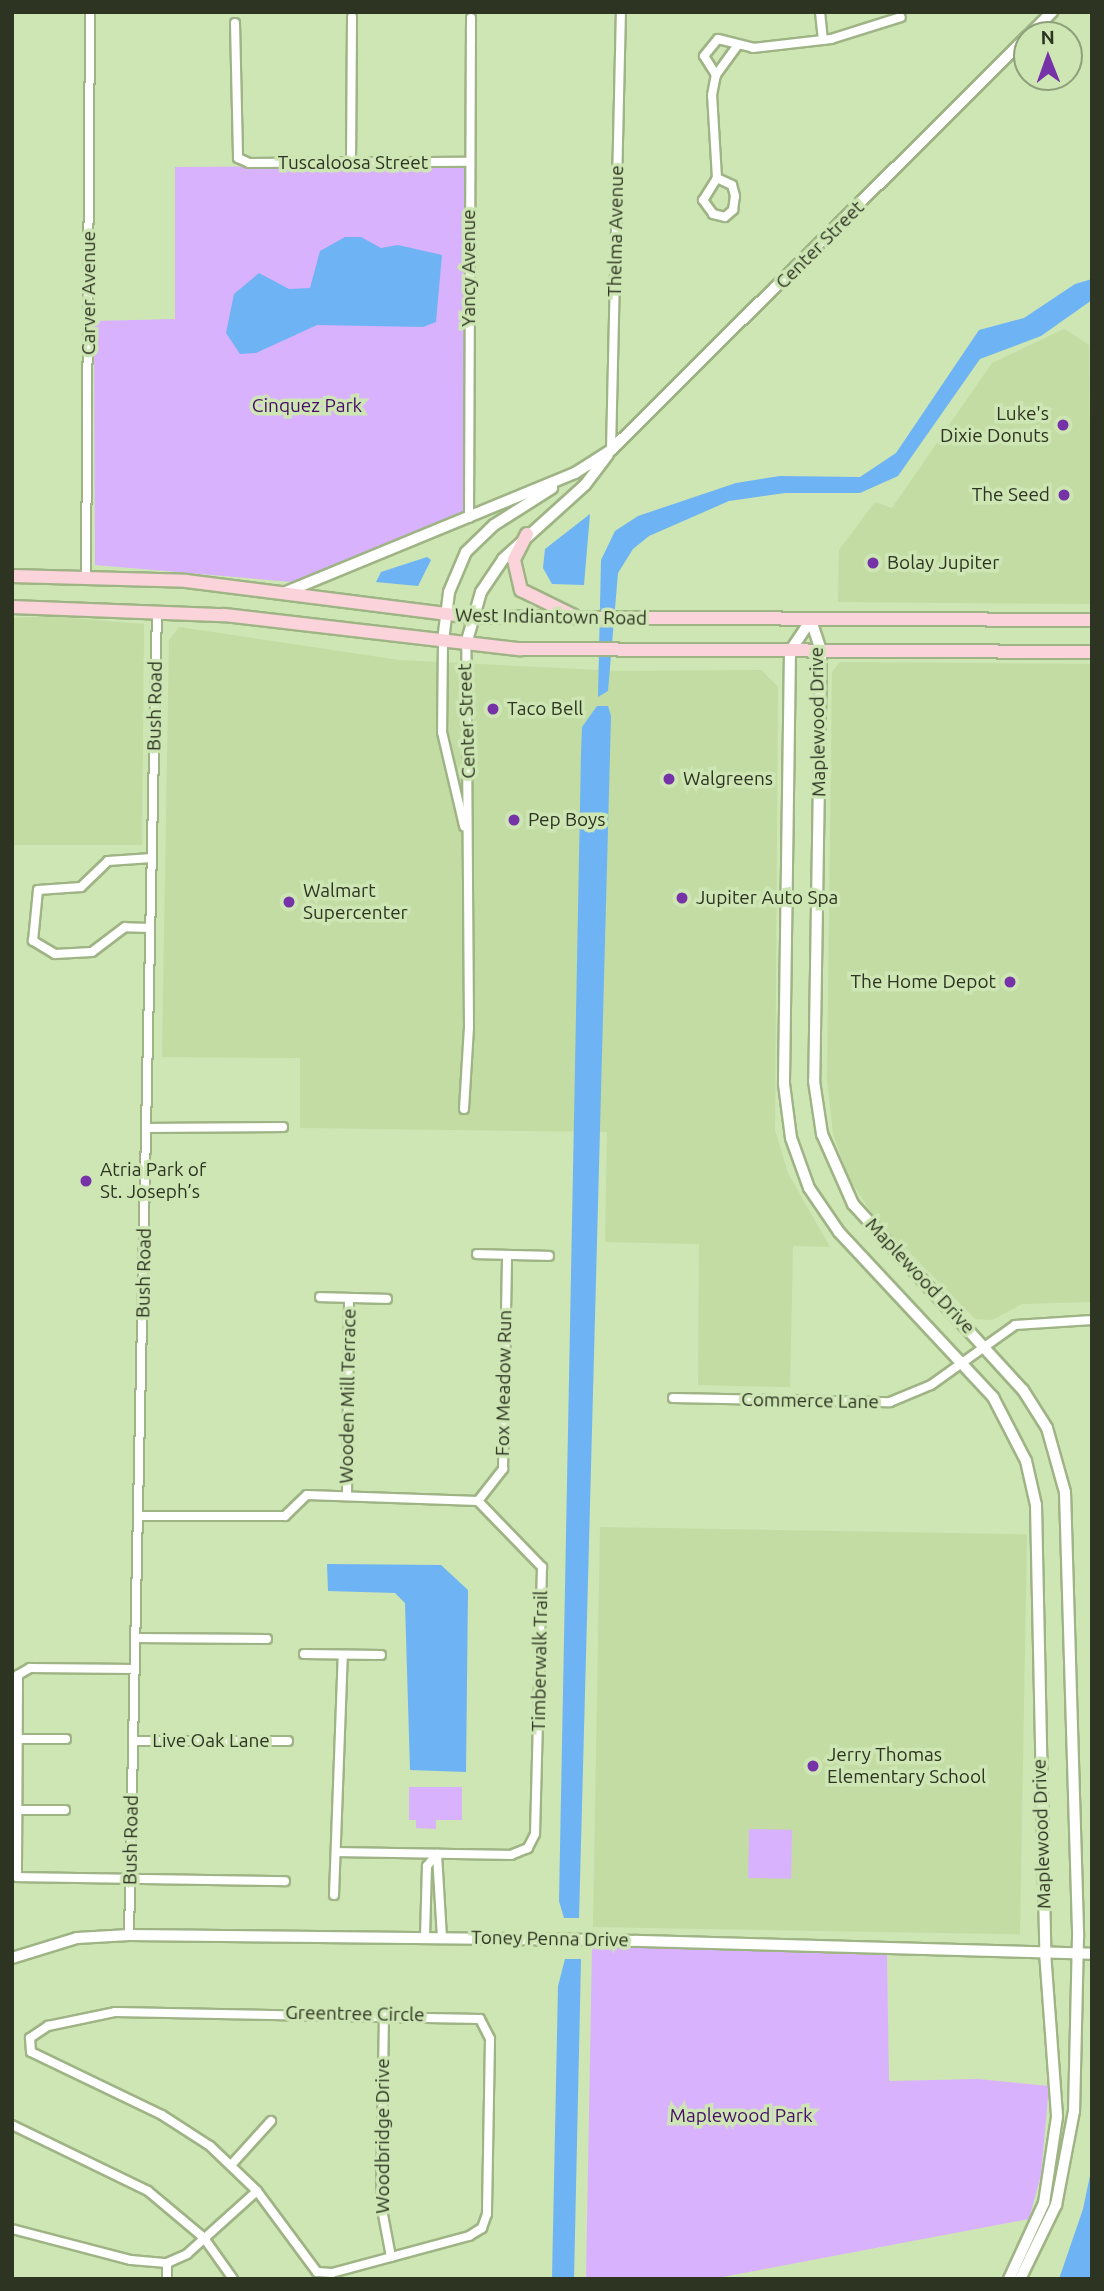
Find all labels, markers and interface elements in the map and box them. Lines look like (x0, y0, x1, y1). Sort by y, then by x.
north arrow (1013, 21, 1083, 91)
text: N (1040, 26, 1055, 48)
street label: Tuscaloosa Street (278, 152, 428, 174)
street label: Thelma Avenue (603, 165, 629, 297)
street label: Center Street (771, 196, 869, 294)
street label: Yancy Avenue (458, 209, 480, 327)
street label: Carver Avenue (78, 231, 100, 355)
park label: Cinquez Park (252, 395, 362, 417)
place label: Luke's Dixie Donuts (940, 403, 1049, 447)
marker: Luke's Dixie Donuts (1055, 417, 1071, 433)
place label: The Seed (972, 484, 1050, 506)
marker: The Seed (1056, 487, 1072, 503)
place label: Bolay Jupiter (887, 552, 999, 574)
marker: Bolay Jupiter (865, 555, 881, 571)
street label: West Indiantown Road (455, 604, 647, 630)
street label: Maplewood Drive (805, 647, 831, 797)
street label: Bush Road (143, 661, 167, 751)
street label: Center Street (454, 663, 480, 779)
place label: Taco Bell (507, 698, 583, 720)
marker: Taco Bell (485, 701, 501, 717)
place label: Walgreens (683, 768, 773, 790)
marker: Walgreens (661, 771, 677, 787)
place label: Pep Boys (528, 809, 605, 831)
marker: Pep Boys (506, 812, 522, 828)
place label: Walmart Supercenter (303, 880, 408, 924)
place label: Jupiter Auto Spa (696, 887, 838, 909)
marker: Jupiter Auto Spa (674, 890, 690, 906)
marker: Walmart Supercenter (281, 894, 297, 910)
place label: The Home Depot (851, 971, 996, 993)
marker: The Home Depot (1002, 974, 1018, 990)
place label: Atria Park of St. Joseph’s (100, 1159, 206, 1203)
marker: Atria Park of St. Joseph’s (78, 1173, 94, 1189)
street label: Maplewood Drive (860, 1213, 980, 1339)
street label: Bush Road (132, 1228, 156, 1318)
street label: Wooden Mill Terrace (335, 1308, 361, 1484)
street label: Fox Meadow Run (491, 1310, 517, 1456)
street label: Commerce Lane (741, 1388, 879, 1414)
street label: Timberwalk Trail (527, 1590, 553, 1732)
street label: Live Oak Lane (152, 1730, 270, 1752)
place label: Jerry Thomas Elementary School (827, 1744, 986, 1788)
marker: Jerry Thomas Elementary School (805, 1758, 821, 1774)
street label: Maplewood Drive (1028, 1759, 1056, 1909)
street label: Bush Road (119, 1795, 143, 1885)
street label: Toney Penna Drive (471, 1926, 629, 1952)
street label: Greentree Circle (285, 2001, 425, 2027)
street label: Woodbridge Drive (372, 2058, 394, 2214)
park label: Maplewood Park (669, 2105, 813, 2127)

